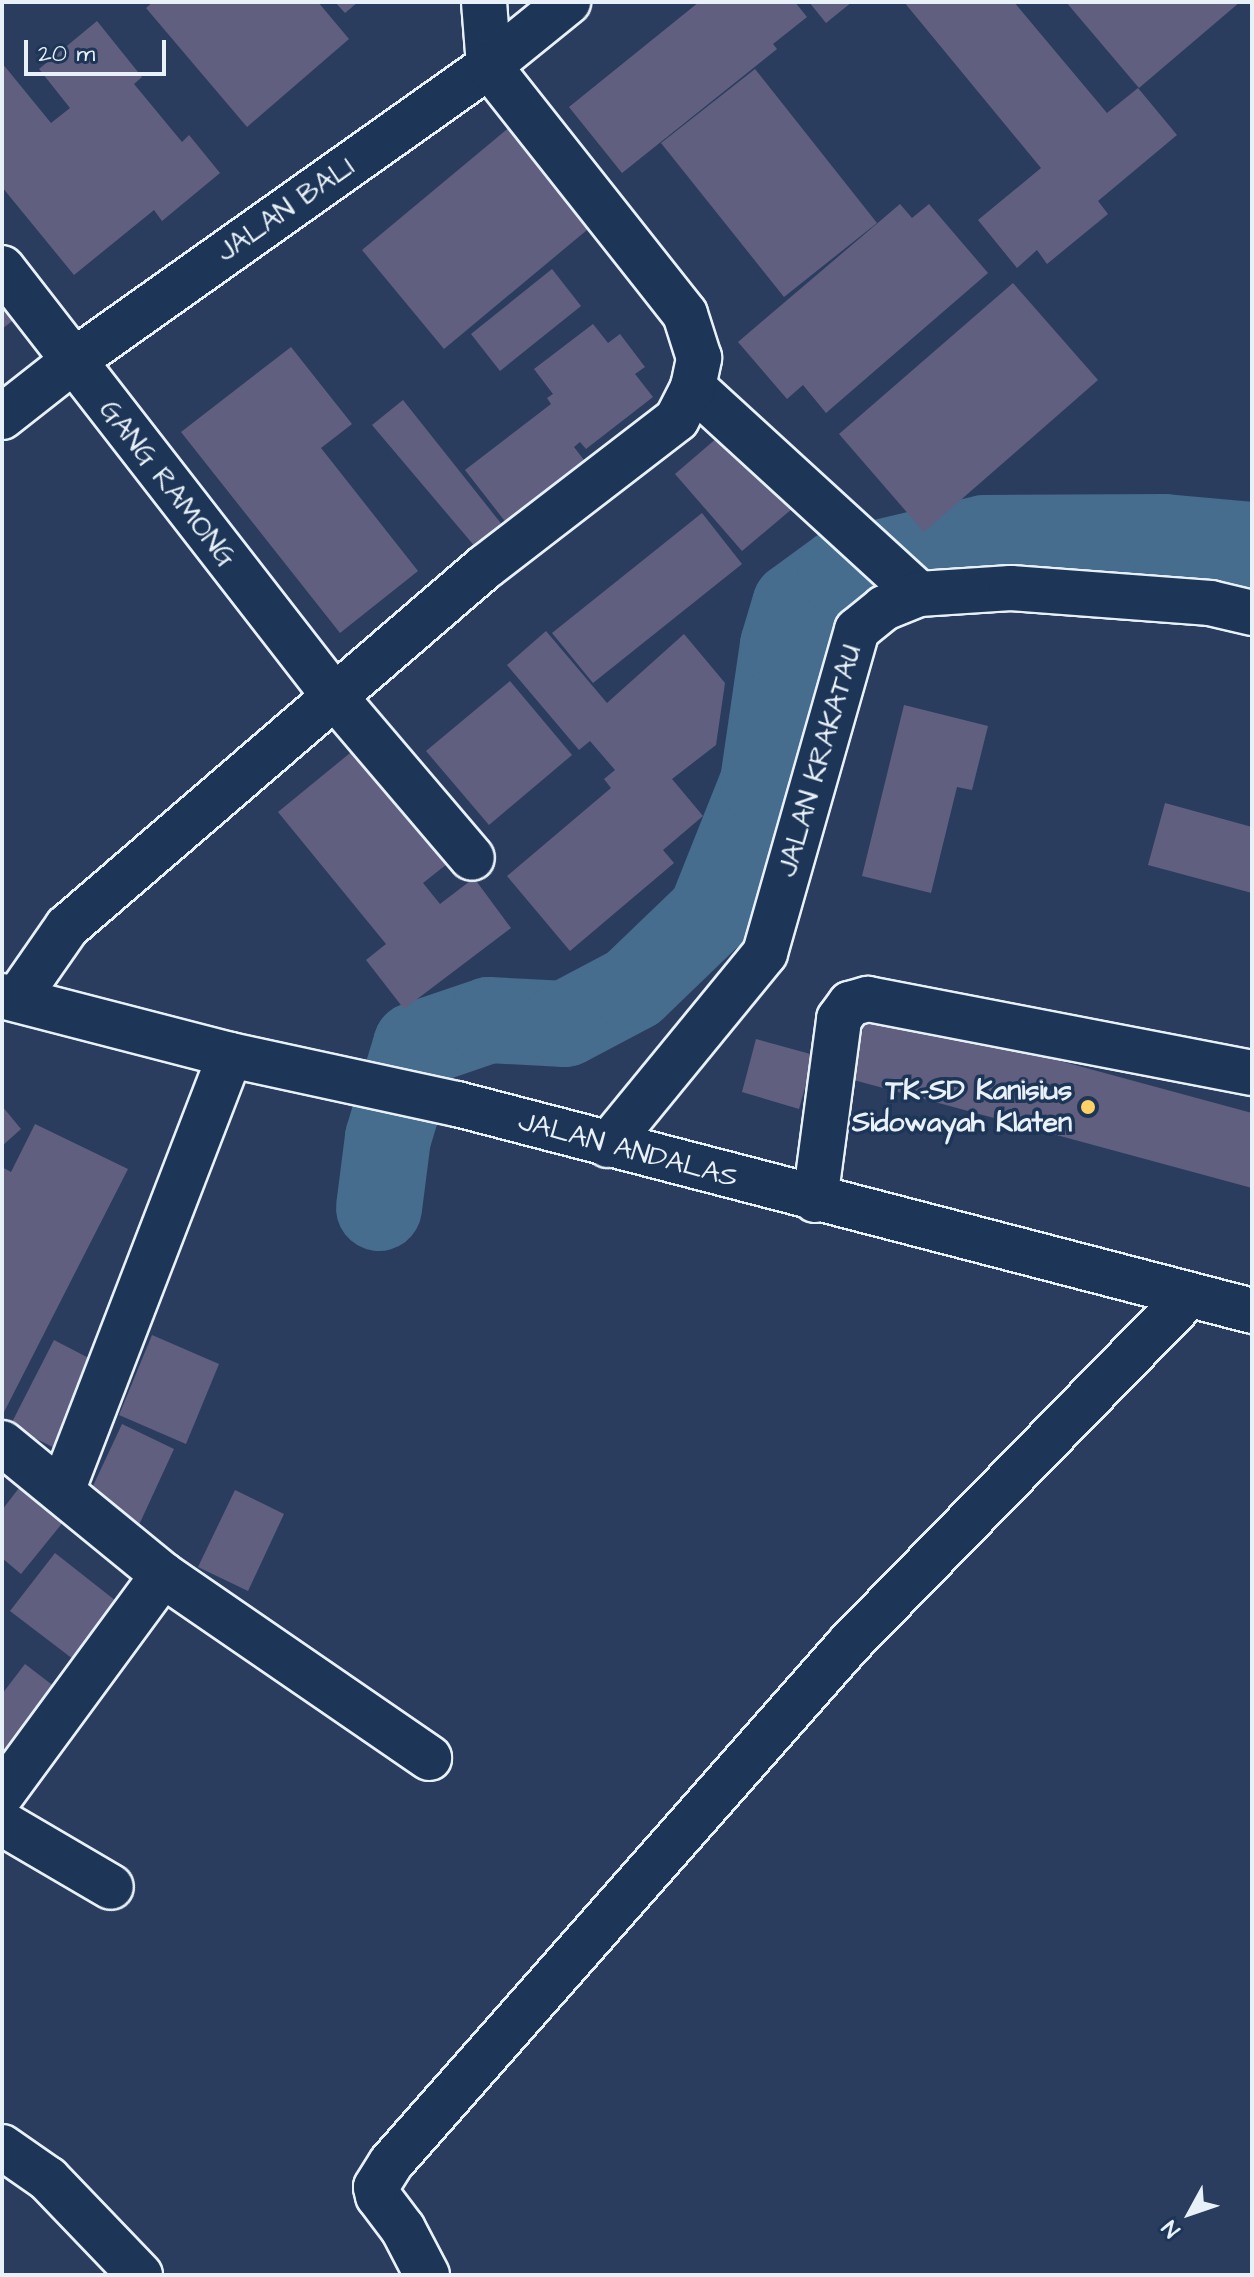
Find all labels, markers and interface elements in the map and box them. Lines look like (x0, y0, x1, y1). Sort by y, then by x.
scale bar (28, 24, 170, 74)
text: 20 m (38, 37, 95, 71)
street label: JALAN BALI (211, 150, 361, 270)
street label: GANG RAMONG (92, 394, 242, 574)
street label: JALAN KRAKATAU (771, 641, 869, 881)
place label: TK-SD Kanisius Sidowayah Klaten (852, 1074, 1072, 1140)
marker: TK-SD Kanisius Sidowayah Klaten (1079, 1098, 1097, 1116)
street label: JALAN ANDALAS (515, 1105, 741, 1195)
north arrow (1150, 2173, 1230, 2253)
text: N (1155, 2214, 1188, 2244)

